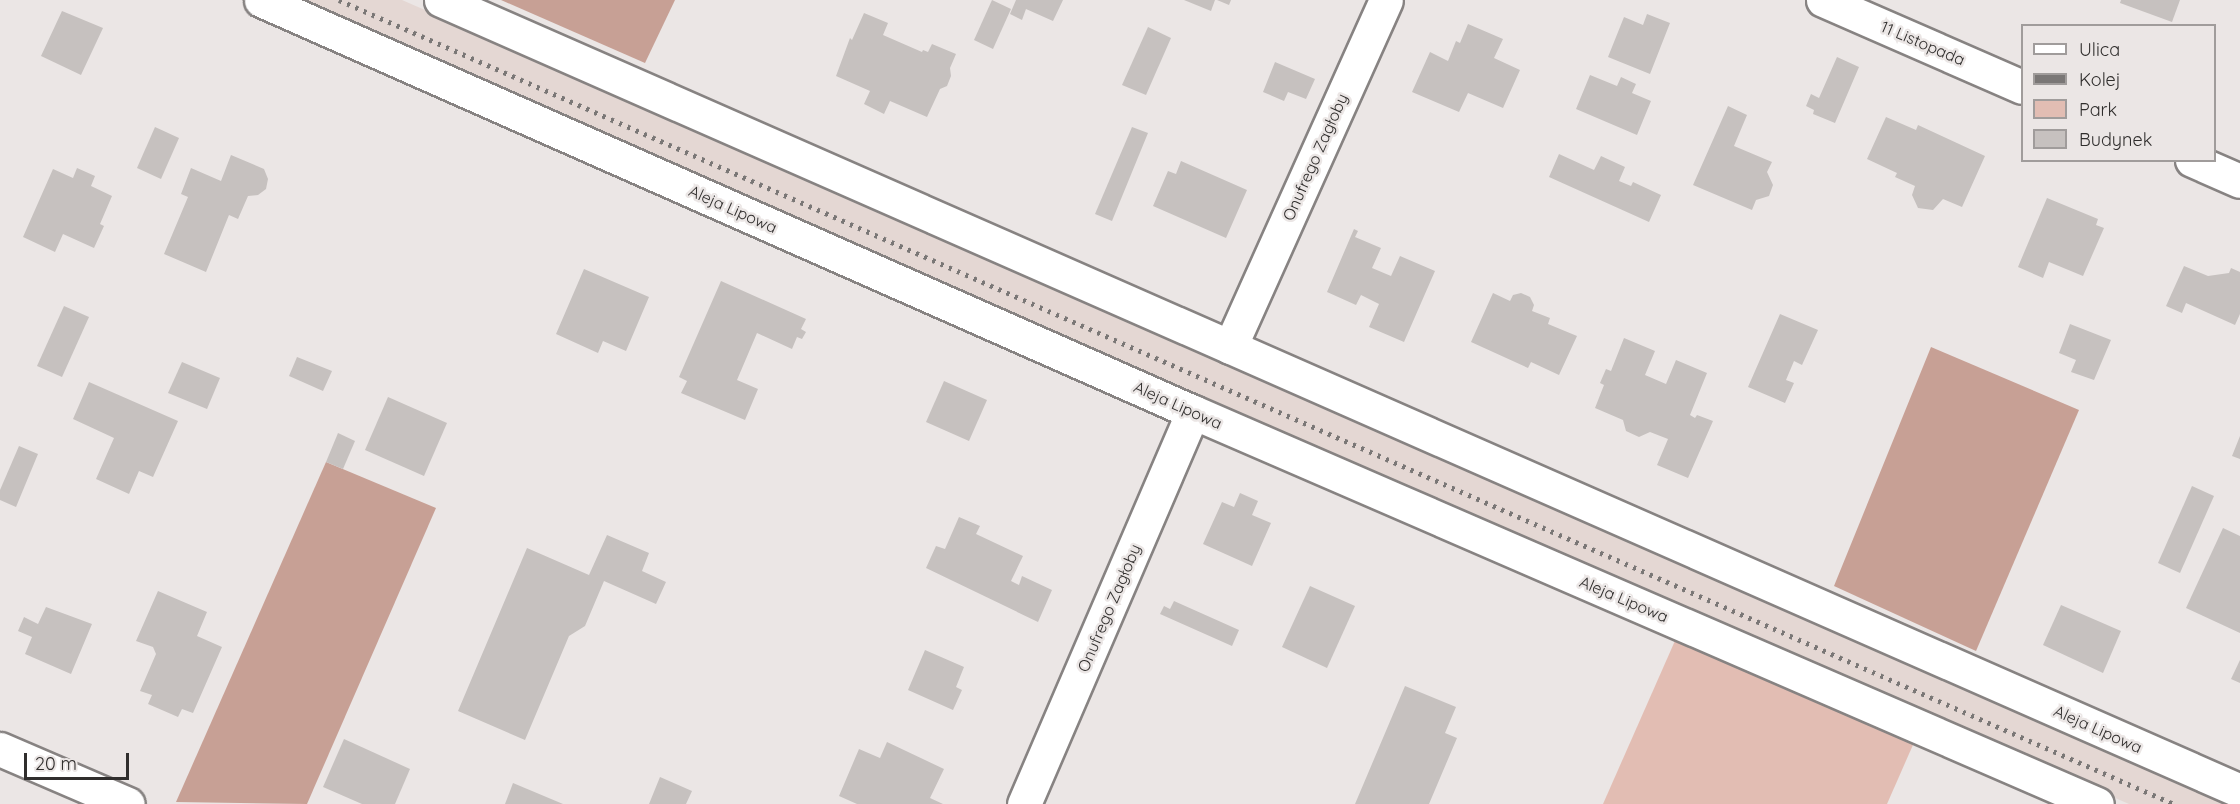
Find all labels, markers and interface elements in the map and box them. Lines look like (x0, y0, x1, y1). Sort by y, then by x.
street label: 11 Listopada (1878, 17, 1968, 69)
legend (2021, 24, 2216, 162)
text: Ulica (2079, 38, 2120, 61)
text: Kolej (2079, 68, 2121, 91)
street label: Onufrego Zagłoby (1278, 91, 1352, 223)
text: Park (2079, 98, 2117, 121)
text: Budynek (2079, 128, 2152, 151)
street label: Aleja Lipowa (686, 181, 780, 237)
street label: Aleja Lipowa (1131, 377, 1225, 433)
street label: Onufrego Zagłoby (1073, 541, 1145, 675)
street label: Aleja Lipowa (1577, 572, 1671, 626)
street label: Aleja Lipowa (2051, 701, 2145, 757)
scale bar (27, 741, 132, 779)
text: 20 m (35, 752, 77, 775)

